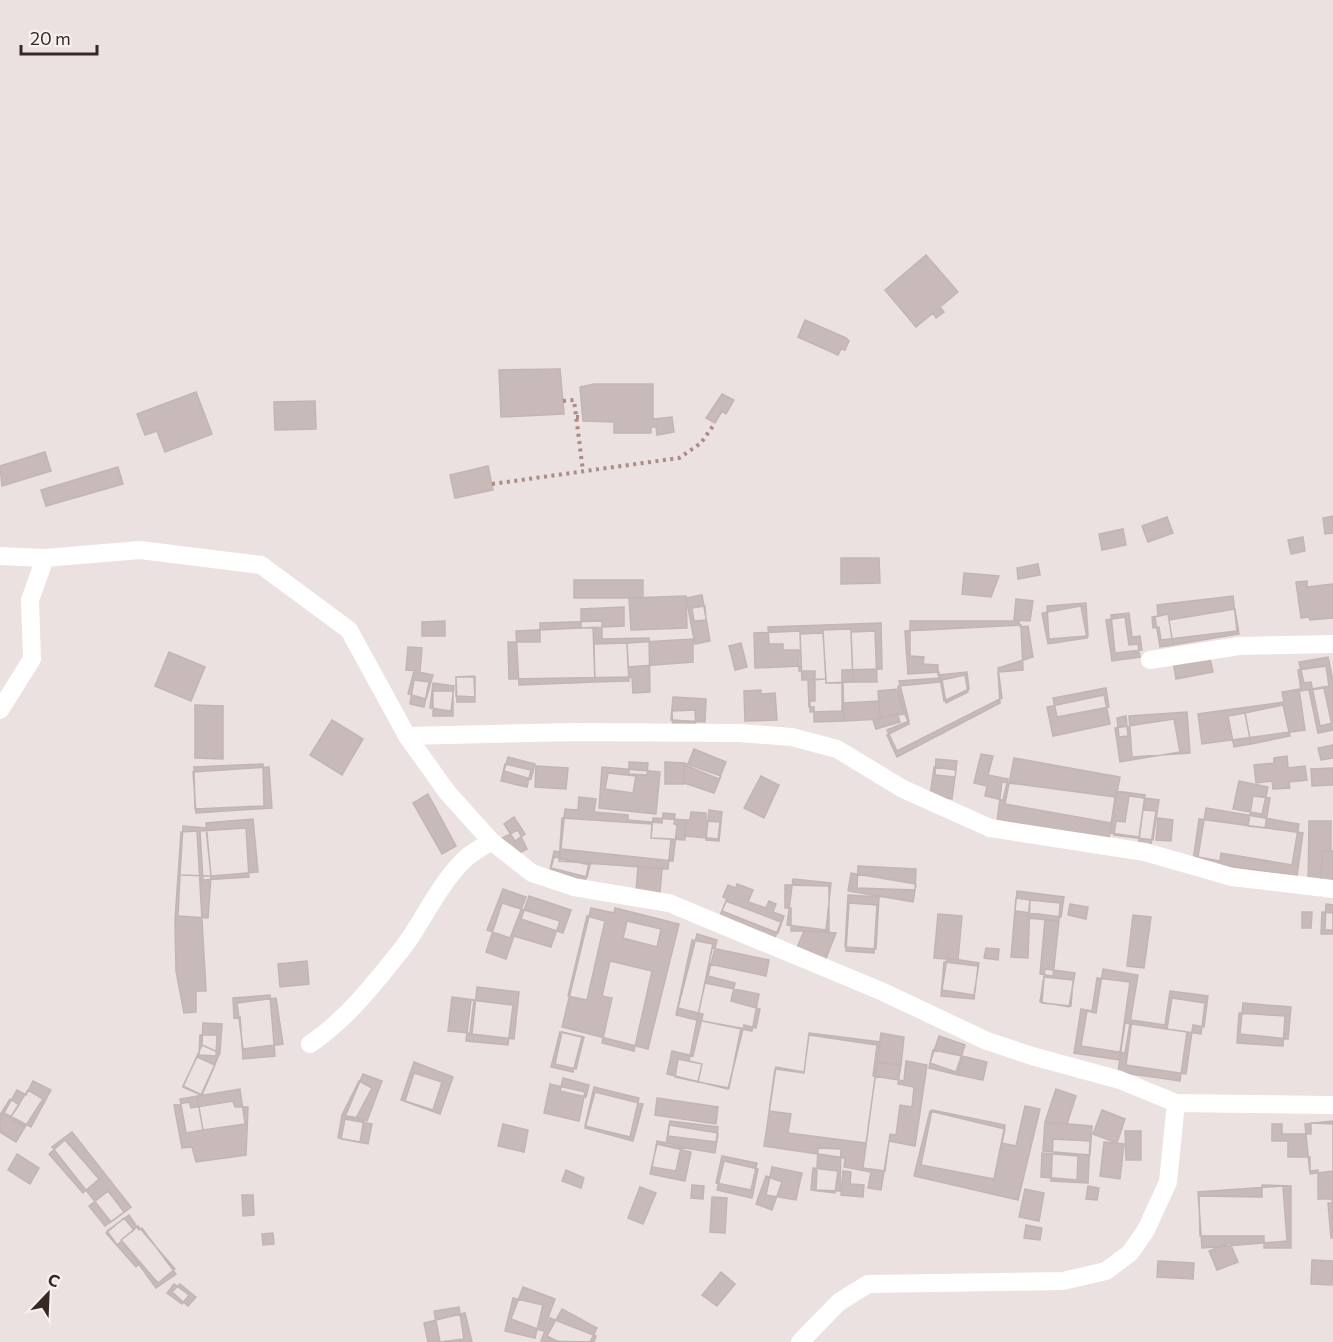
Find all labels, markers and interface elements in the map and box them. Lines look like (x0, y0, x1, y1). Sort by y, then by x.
scale bar (21, 18, 98, 56)
text: 20 m (30, 27, 71, 49)
north arrow (18, 1264, 78, 1324)
text: С (45, 1269, 63, 1291)

